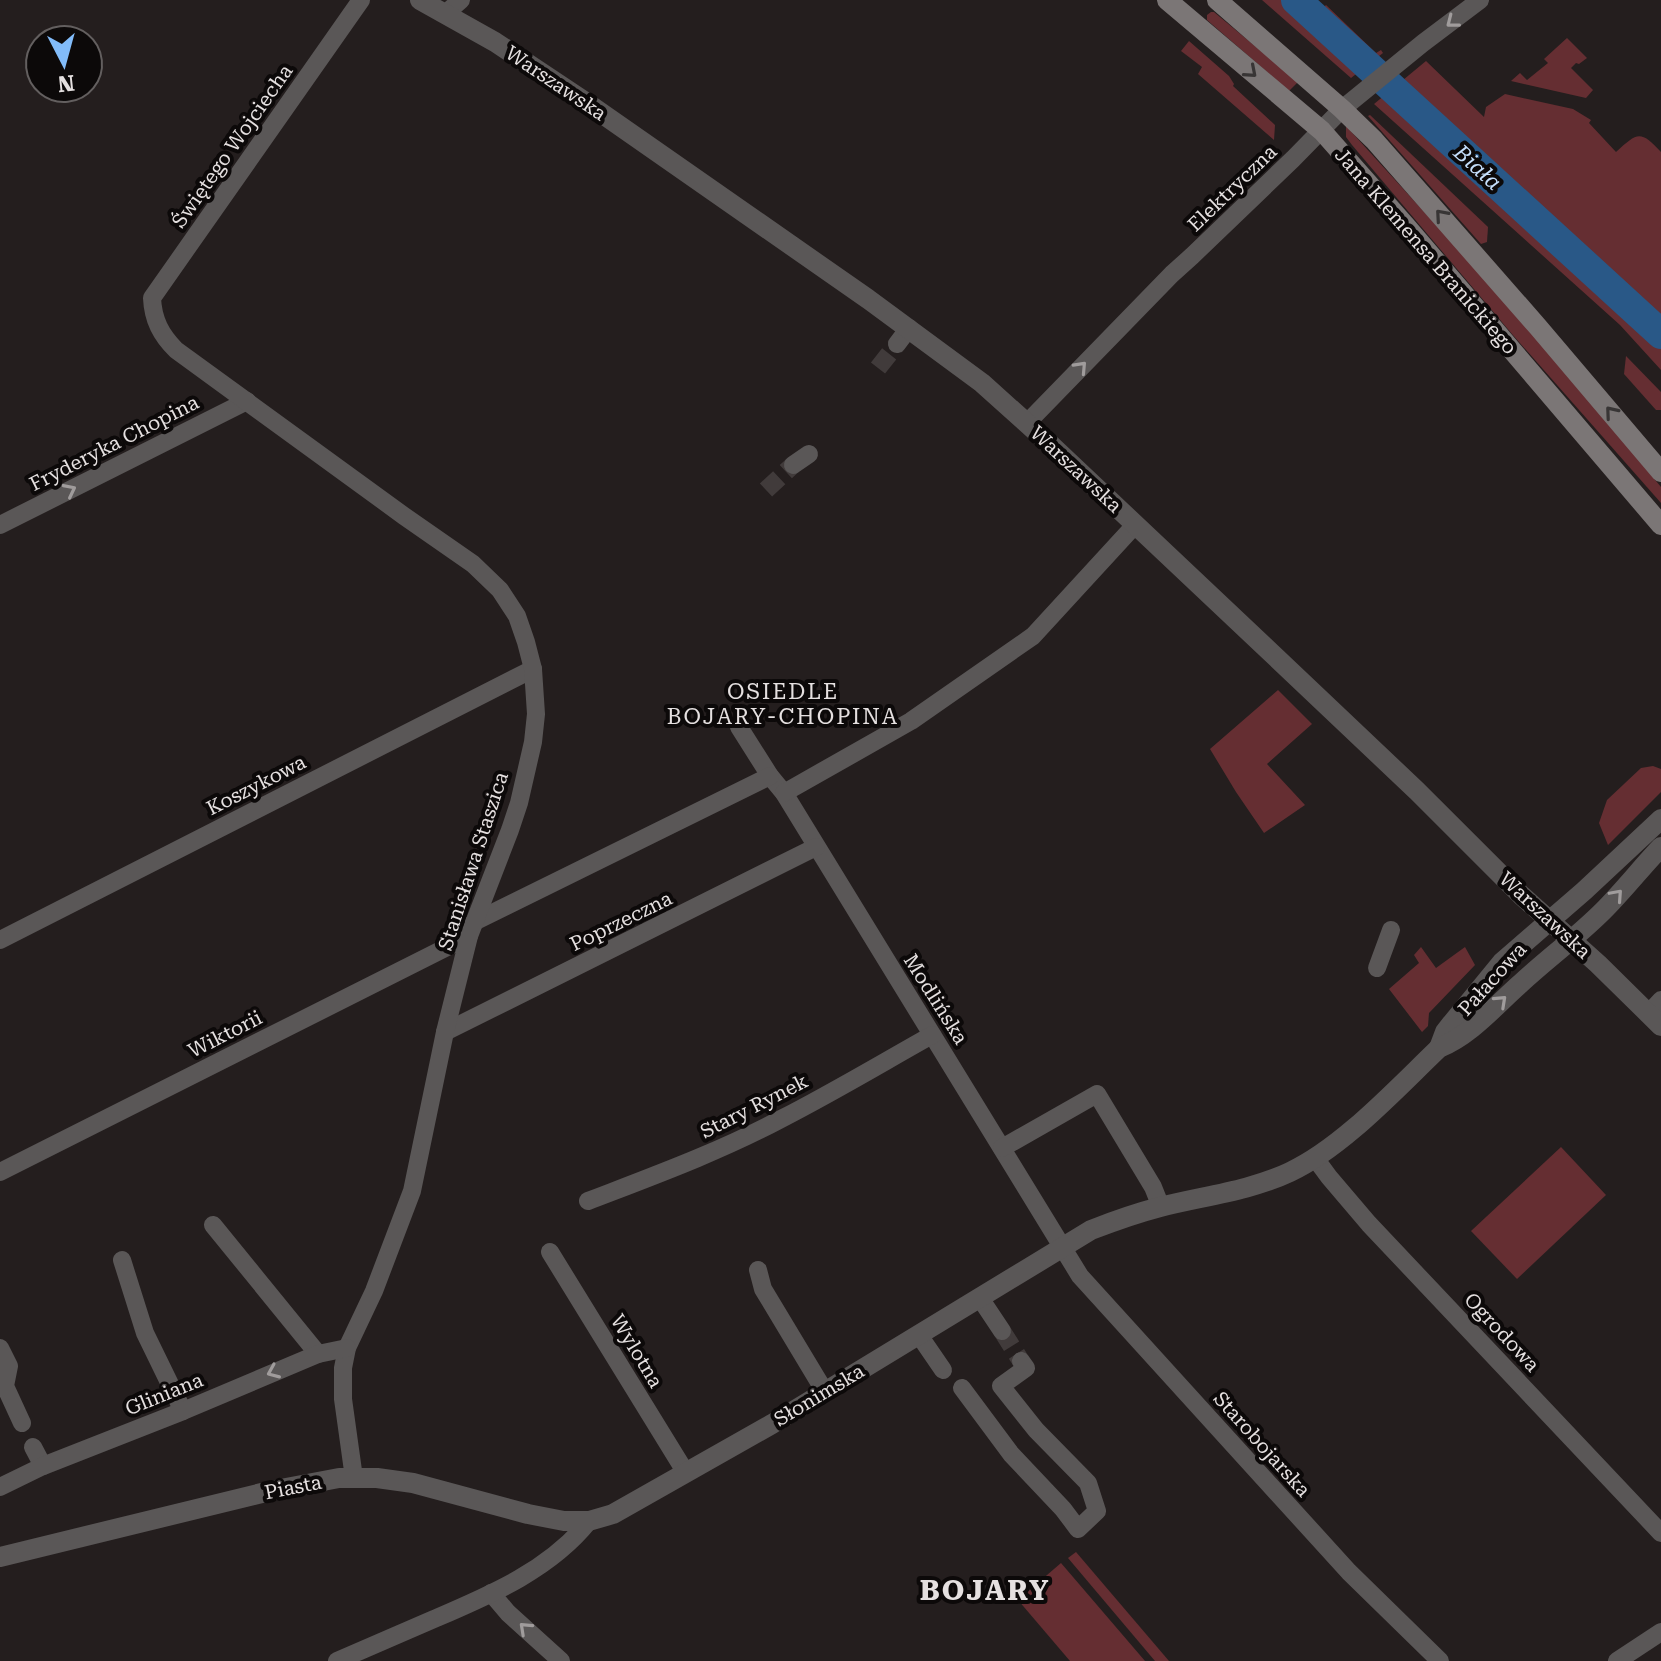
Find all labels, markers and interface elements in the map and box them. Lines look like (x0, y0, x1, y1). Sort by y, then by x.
one-way arrow (1446, 13, 1461, 27)
north arrow (24, 24, 104, 104)
street label: Warszawska (501, 41, 611, 126)
street label: Świętego Wojciecha (167, 60, 298, 232)
one-way arrow (1242, 62, 1257, 77)
text: N (56, 70, 76, 97)
water label: Biała (1448, 139, 1507, 195)
street label: Elektryczna (1183, 140, 1282, 236)
street label: Jana Klemensa Branickiego (1330, 143, 1522, 359)
one-way arrow (1436, 210, 1450, 225)
one-way arrow (1072, 362, 1087, 376)
street label: Fryderyka Chopina (25, 390, 203, 496)
one-way arrow (1606, 407, 1620, 421)
street label: Warszawska (1025, 421, 1127, 518)
one-way arrow (61, 484, 76, 499)
district label: OSIEDLE BOJARY-CHOPINA (667, 679, 899, 729)
street label: Koszykowa (202, 750, 310, 820)
street label: Stanisława Staszica (433, 769, 513, 953)
street label: Warszawska (1494, 867, 1596, 964)
street label: Poprzeczna (566, 886, 676, 956)
one-way arrow (1608, 889, 1622, 904)
street label: Pałacowa (1453, 937, 1531, 1021)
street label: Modlińska (899, 949, 973, 1049)
one-way arrow (1492, 996, 1506, 1011)
street label: Wiktorii (184, 1005, 266, 1063)
street label: Stary Rynek (696, 1068, 812, 1143)
street label: Ogrodowa (1459, 1287, 1545, 1377)
street label: Wylotna (606, 1310, 668, 1392)
street label: Słonimska (770, 1359, 869, 1431)
one-way arrow (267, 1363, 282, 1379)
street label: Gliniana (122, 1367, 207, 1420)
street label: Starobojarska (1208, 1386, 1316, 1502)
street label: Piasta (262, 1470, 324, 1504)
district label: BOJARY (920, 1574, 1050, 1607)
one-way arrow (519, 1624, 534, 1638)

